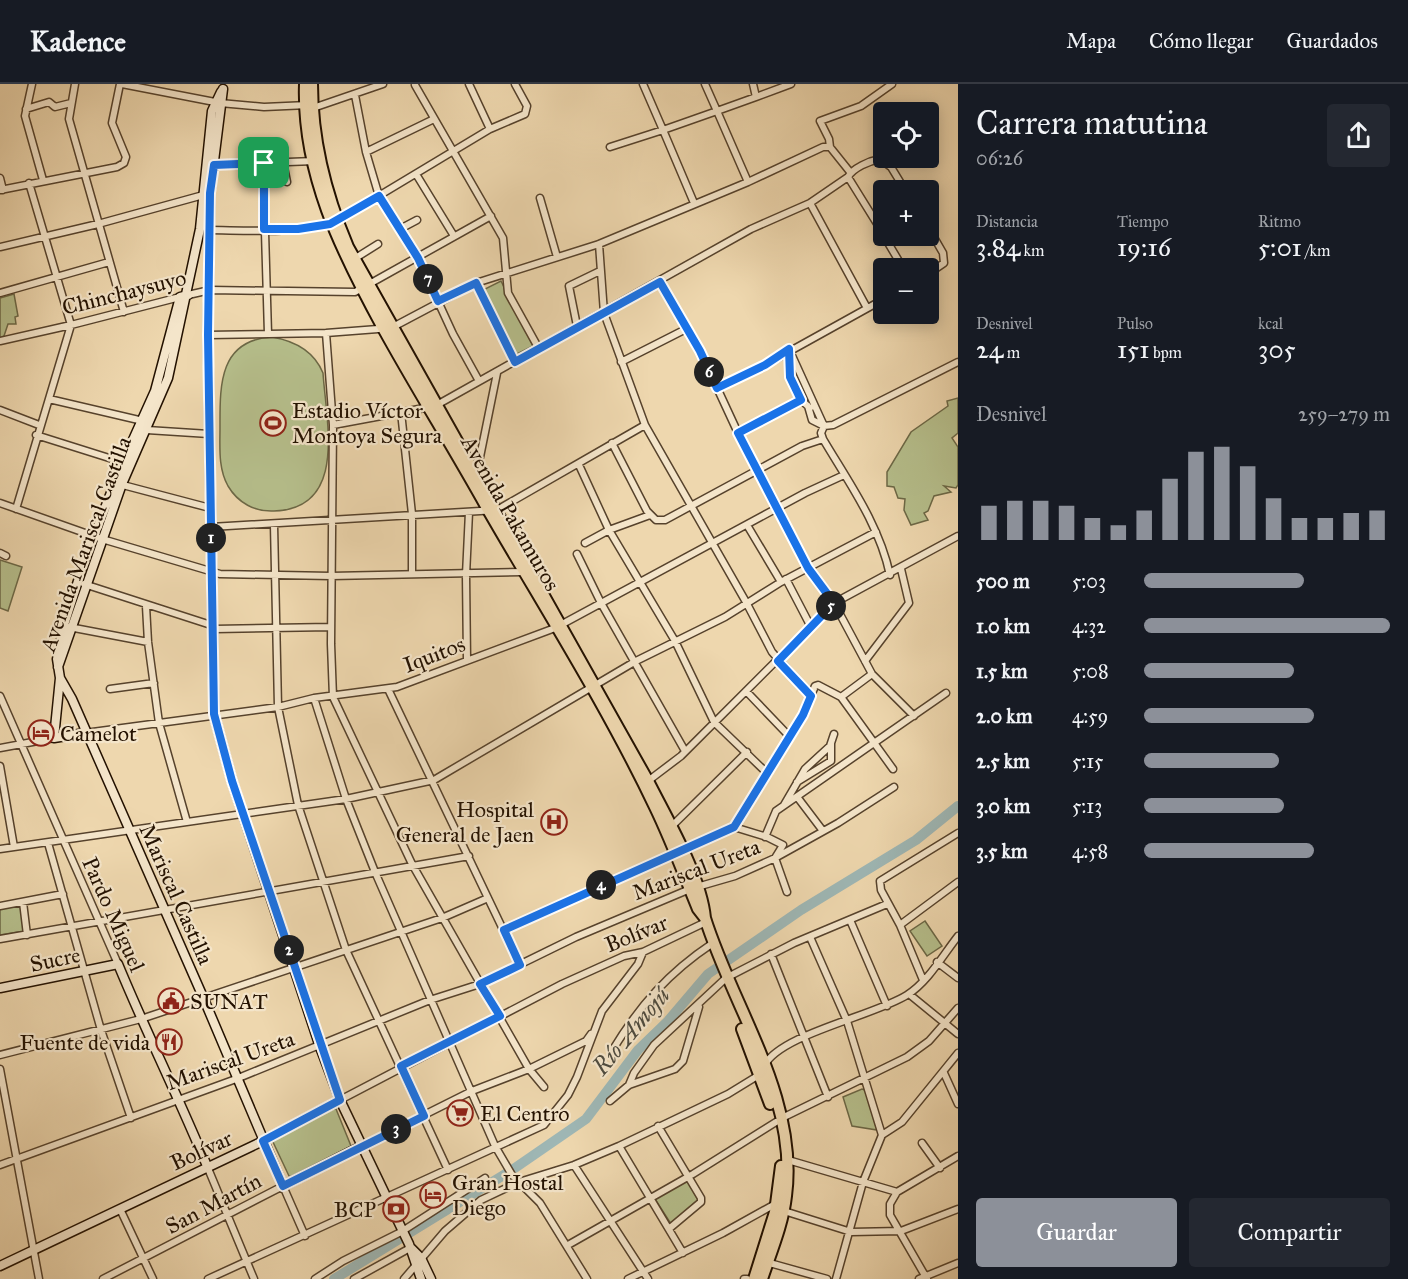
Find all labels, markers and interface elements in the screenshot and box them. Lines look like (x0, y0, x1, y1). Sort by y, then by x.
text: Kadence (30, 24, 126, 59)
text: Mapa (1066, 28, 1116, 54)
text: Cómo llegar (1149, 28, 1253, 54)
text: Guardados (1286, 28, 1378, 54)
map controls (873, 102, 939, 324)
button: locate (873, 102, 939, 168)
text: Carrera matutina (976, 103, 1208, 143)
button: share (1327, 104, 1390, 167)
pin (238, 137, 289, 188)
icon: arrive (247, 146, 280, 179)
text: 06:26 (976, 146, 1023, 170)
button: + (873, 180, 939, 246)
text: Distancia (976, 212, 1038, 231)
text: Tiempo (1117, 212, 1169, 231)
text: Ritmo (1258, 212, 1301, 231)
text: 3.84 (976, 231, 1020, 263)
text: 19:16 (1117, 231, 1171, 263)
text: 5:01 (1258, 231, 1302, 263)
text: km (1020, 241, 1044, 260)
text: /km (1302, 241, 1330, 260)
button: − (873, 258, 939, 324)
street label: Chinchaysuyo (59, 264, 189, 321)
pin: 7 (413, 264, 443, 294)
text: 7 (424, 269, 432, 288)
text: Desnivel (976, 314, 1032, 333)
text: Pulso (1117, 314, 1153, 333)
text: kcal (1258, 314, 1283, 333)
text: 24 (976, 333, 1003, 365)
text: 151 (1117, 333, 1149, 365)
text: 305 (1258, 333, 1296, 365)
text: m (1003, 343, 1020, 362)
text: bpm (1149, 343, 1182, 362)
pin: 6 (694, 357, 724, 387)
text: 6 (705, 362, 713, 381)
place label: Estadio Víctor Montoya Segura (292, 397, 443, 449)
text: Desnivel (976, 402, 1047, 426)
text: 259–279 m (1298, 402, 1390, 426)
sports icon: Estadio Víctor Montoya Segura (258, 408, 288, 438)
street label: Avenida Pakamuros (455, 430, 566, 596)
street label: Avenida Mariscal Castilla (34, 432, 137, 656)
pin: 1 (196, 523, 226, 553)
text: 1 (208, 528, 214, 547)
text: 500 m (976, 569, 1030, 593)
text: 5:03 (1072, 569, 1106, 593)
pin: 5 (816, 591, 846, 621)
text: 5 (827, 596, 835, 615)
text: 1.0 km (976, 614, 1030, 638)
text: 4:32 (1072, 614, 1106, 638)
street label: Iquitos (399, 630, 469, 679)
text: 1.5 km (976, 659, 1027, 683)
text: 5:08 (1072, 659, 1109, 683)
text: 2.0 km (976, 704, 1032, 728)
text: 4:59 (1072, 704, 1108, 728)
hotel icon: Camelot (26, 718, 56, 748)
place label: Camelot (60, 720, 137, 747)
text: 2.5 km (976, 749, 1030, 773)
text: 5:15 (1072, 749, 1103, 773)
text: 3.0 km (976, 794, 1030, 818)
text: 5:13 (1072, 794, 1102, 818)
place label: Hospital General de Jaen (396, 796, 534, 848)
hospital icon: Hospital General de Jaen (539, 807, 569, 837)
street label: Mariscal Castilla (134, 820, 220, 969)
street label: Mariscal Ureta (628, 832, 765, 906)
text: 3.5 km (976, 839, 1028, 863)
text: 4:58 (1072, 839, 1108, 863)
street label: Pardo Miguel (76, 853, 151, 976)
pin: 4 (586, 870, 616, 900)
text: 4 (597, 875, 605, 894)
street label: Bolívar (601, 908, 672, 958)
pin: 2 (274, 935, 304, 965)
text: 2 (285, 940, 293, 959)
street label: Sucre (27, 941, 83, 978)
water label: Río Amojú (585, 981, 677, 1082)
public building icon: SUNAT (156, 986, 186, 1016)
place label: SUNAT (190, 988, 268, 1015)
street label: Mariscal Ureta (162, 1025, 299, 1096)
restaurant icon: Fuente de vida (154, 1027, 184, 1057)
place label: Fuente de vida (20, 1029, 151, 1056)
supermarket icon: El Centro (445, 1098, 475, 1128)
place label: El Centro (480, 1100, 570, 1127)
pin: 3 (381, 1114, 411, 1144)
text: 3 (393, 1119, 399, 1138)
street label: Bolívar (166, 1124, 237, 1177)
street label: San Martín (161, 1167, 266, 1240)
place label: Gran Hostal Diego (452, 1169, 563, 1221)
hotel icon: Gran Hostal Diego (418, 1180, 448, 1210)
bank icon: BCP (381, 1194, 411, 1224)
place label: BCP (334, 1196, 376, 1223)
button: Guardar (976, 1198, 1177, 1267)
button: Compartir (1189, 1198, 1390, 1267)

